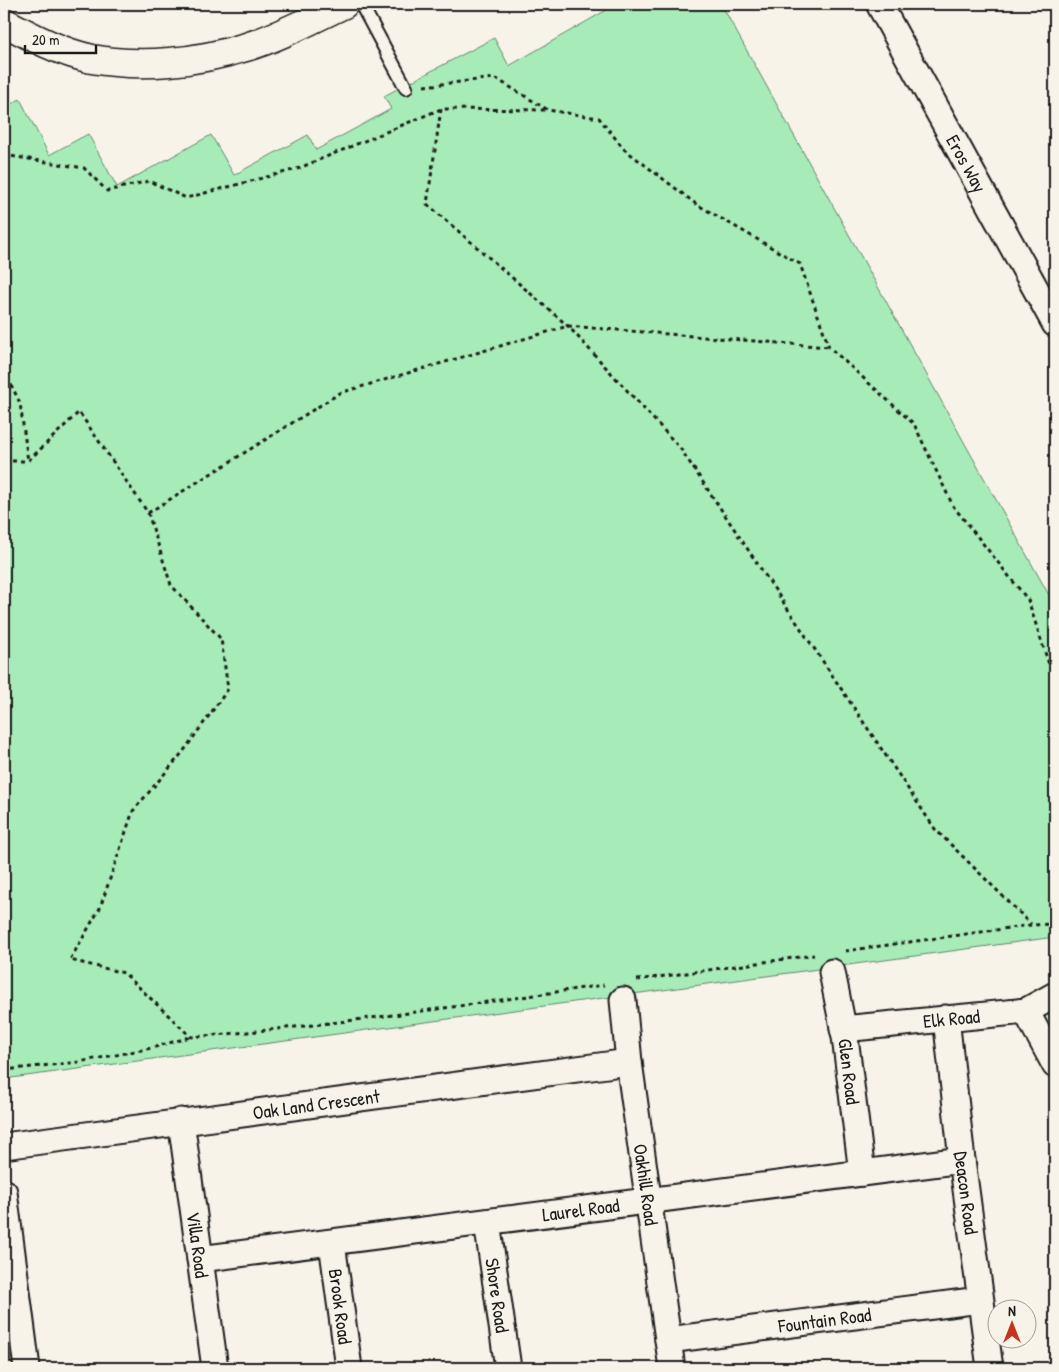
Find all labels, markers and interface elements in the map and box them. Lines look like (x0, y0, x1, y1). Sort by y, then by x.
scale bar (25, 22, 96, 54)
text: 20 m (32, 29, 59, 50)
street label: Eros Way (940, 130, 993, 197)
street label: Elk Road (922, 1003, 982, 1034)
street label: Glen Road (832, 1037, 866, 1106)
street label: Oak Land Crescent (251, 1083, 382, 1125)
street label: Oakhill Road (628, 1142, 665, 1227)
street label: Deacon Road (948, 1150, 985, 1236)
street label: Laurel Road (541, 1192, 622, 1227)
street label: Villa Road (181, 1210, 216, 1280)
street label: Shore Road (479, 1256, 516, 1335)
street label: Brook Road (323, 1267, 359, 1346)
north arrow (986, 1300, 1036, 1350)
street label: Fountain Road (776, 1301, 873, 1339)
text: N (1008, 1301, 1016, 1320)

